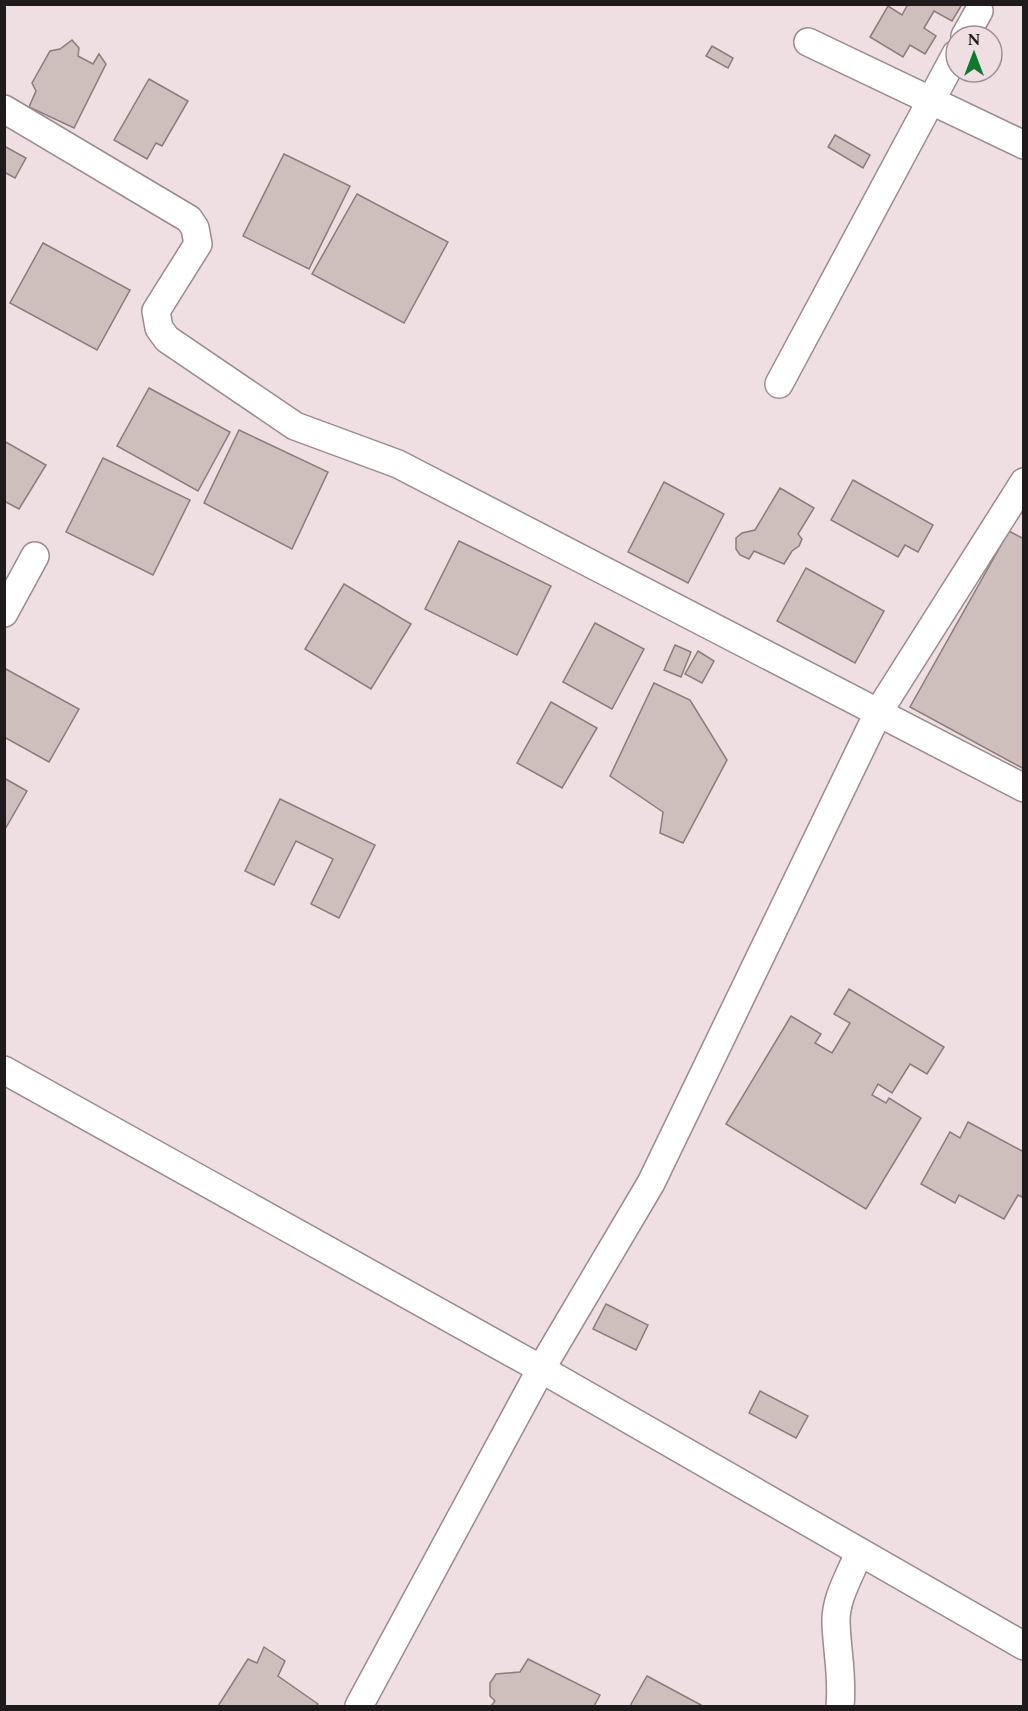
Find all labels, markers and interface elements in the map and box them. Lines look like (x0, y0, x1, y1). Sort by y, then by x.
north arrow (944, 24, 1004, 84)
text: N (967, 28, 981, 52)

